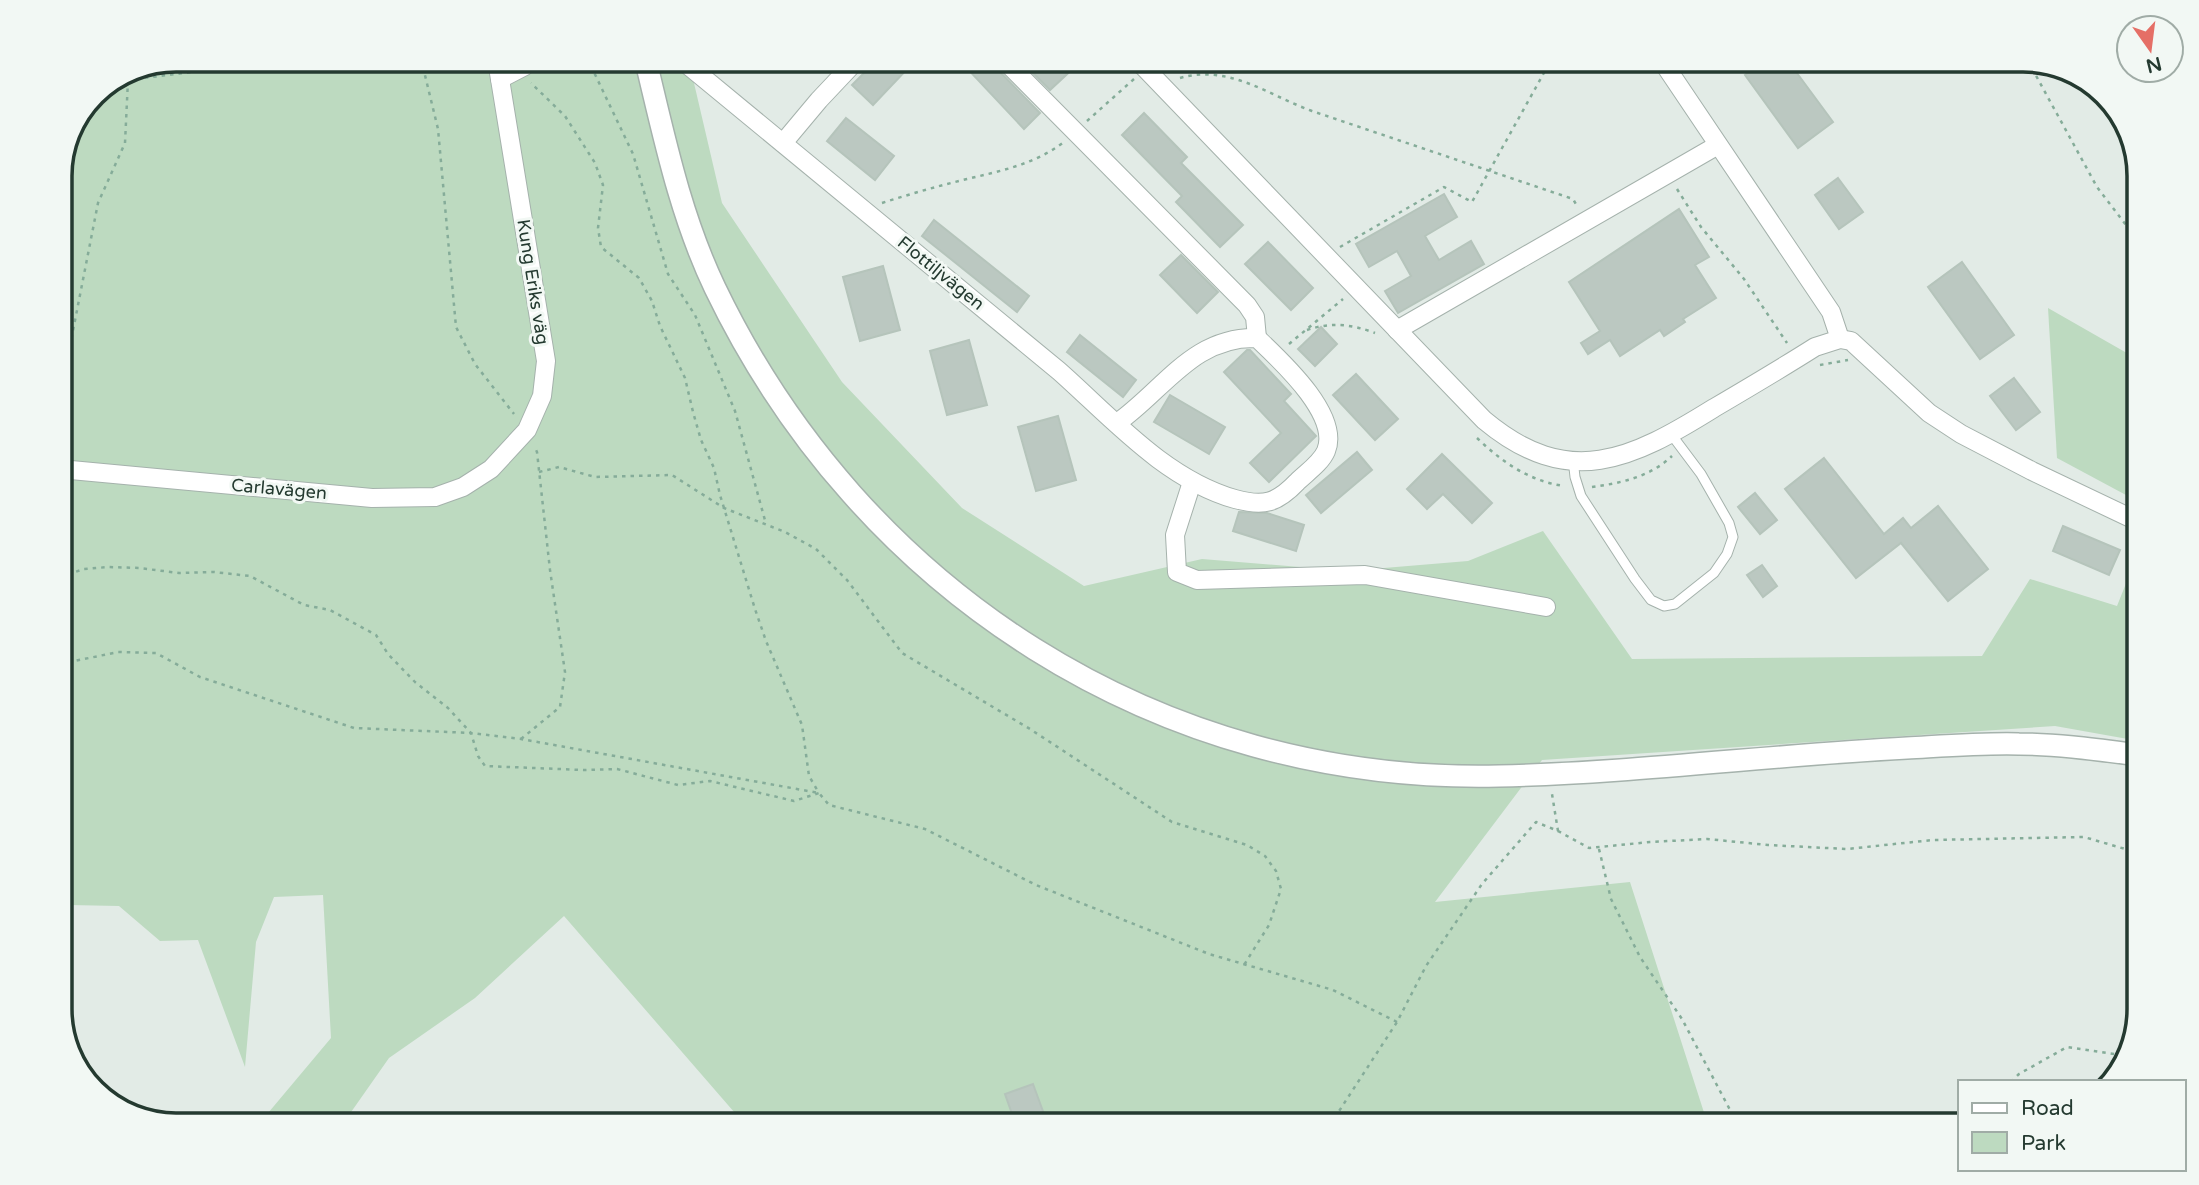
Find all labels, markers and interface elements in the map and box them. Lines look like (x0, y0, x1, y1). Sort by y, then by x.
north arrow (2115, 14, 2185, 84)
text: N (2144, 52, 2164, 77)
street label: Kung Eriks väg (512, 218, 554, 346)
street label: Flottiljvägen (893, 231, 989, 315)
street label: Carlavägen (230, 474, 328, 504)
legend (1958, 1080, 2185, 1171)
text: Road (2021, 1096, 2074, 1121)
text: Park (2021, 1131, 2066, 1156)

